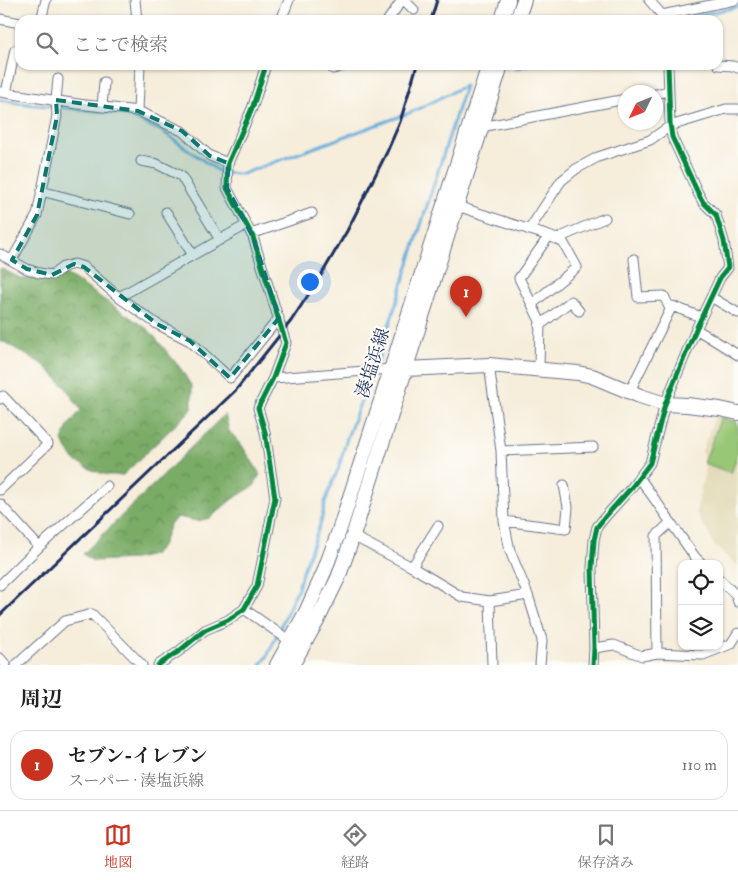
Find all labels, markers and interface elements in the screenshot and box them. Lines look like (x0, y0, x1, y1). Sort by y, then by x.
search box (15, 15, 723, 70)
icon: search (33, 29, 61, 57)
text: ここで検索 (73, 33, 168, 57)
north arrow (618, 85, 663, 130)
your location (297, 269, 323, 295)
pin: 1 (450, 276, 482, 317)
street label: 湊塩浜線 (351, 325, 395, 401)
map controls (678, 560, 723, 650)
button: locate (678, 560, 723, 605)
button: layers (678, 605, 723, 650)
text: 周辺 (20, 686, 62, 713)
text: セブン-イレブン (68, 744, 208, 768)
text: 1 (34, 755, 40, 775)
text: 110 m (682, 755, 717, 775)
text: スーパー · 湊塩浜線 (68, 771, 204, 791)
tab: 地図 (104, 821, 132, 871)
tab: 経路 (341, 821, 369, 871)
tab: 保存済み (578, 821, 634, 871)

